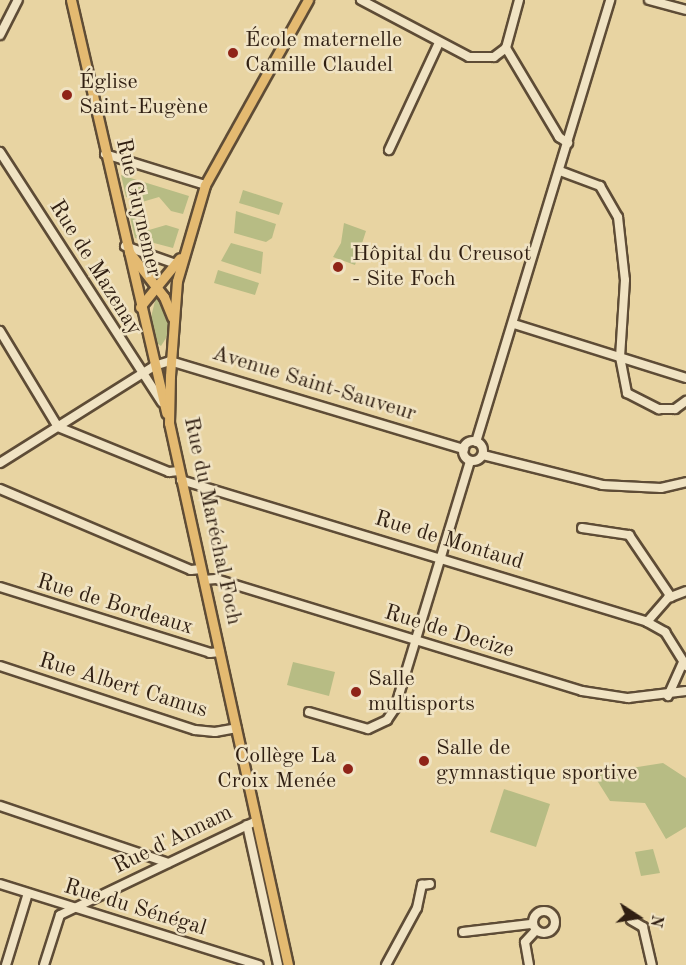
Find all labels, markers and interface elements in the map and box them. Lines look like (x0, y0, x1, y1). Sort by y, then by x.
place label: École maternelle Camille Claudel (245, 27, 402, 78)
marker: École maternelle Camille Claudel (226, 46, 240, 60)
place label: Église Saint-Eugène (79, 69, 208, 120)
marker: Église Saint-Eugène (60, 88, 74, 102)
street label: Rue Guynemer (109, 136, 167, 280)
street label: Rue de Mazenay (43, 195, 147, 341)
place label: Hôpital du Creusot - Site Foch (352, 241, 531, 292)
marker: Hôpital du Creusot - Site Foch (329, 258, 347, 276)
street label: Avenue Saint-Sauveur (209, 340, 419, 428)
street label: Rue du Maréchal Foch (177, 415, 247, 627)
street label: Rue de Montaud (371, 506, 527, 576)
street label: Rue de Bordeaux (34, 569, 196, 641)
street label: Rue de Decize (381, 600, 517, 664)
street label: Rue Albert Camus (35, 648, 211, 724)
place label: Salle multisports (368, 666, 475, 718)
marker: Salle multisports (349, 685, 363, 699)
place label: Salle de gymnastique sportive (436, 735, 637, 786)
place label: Collège La Croix Menée (217, 743, 336, 794)
marker: Salle de gymnastique sportive (417, 754, 431, 768)
marker: Collège La Croix Menée (341, 762, 355, 776)
street label: Rue d'Annam (109, 800, 237, 880)
street label: Rue du Sénégal (61, 874, 209, 942)
north arrow (608, 887, 668, 947)
text: N (647, 913, 665, 928)

